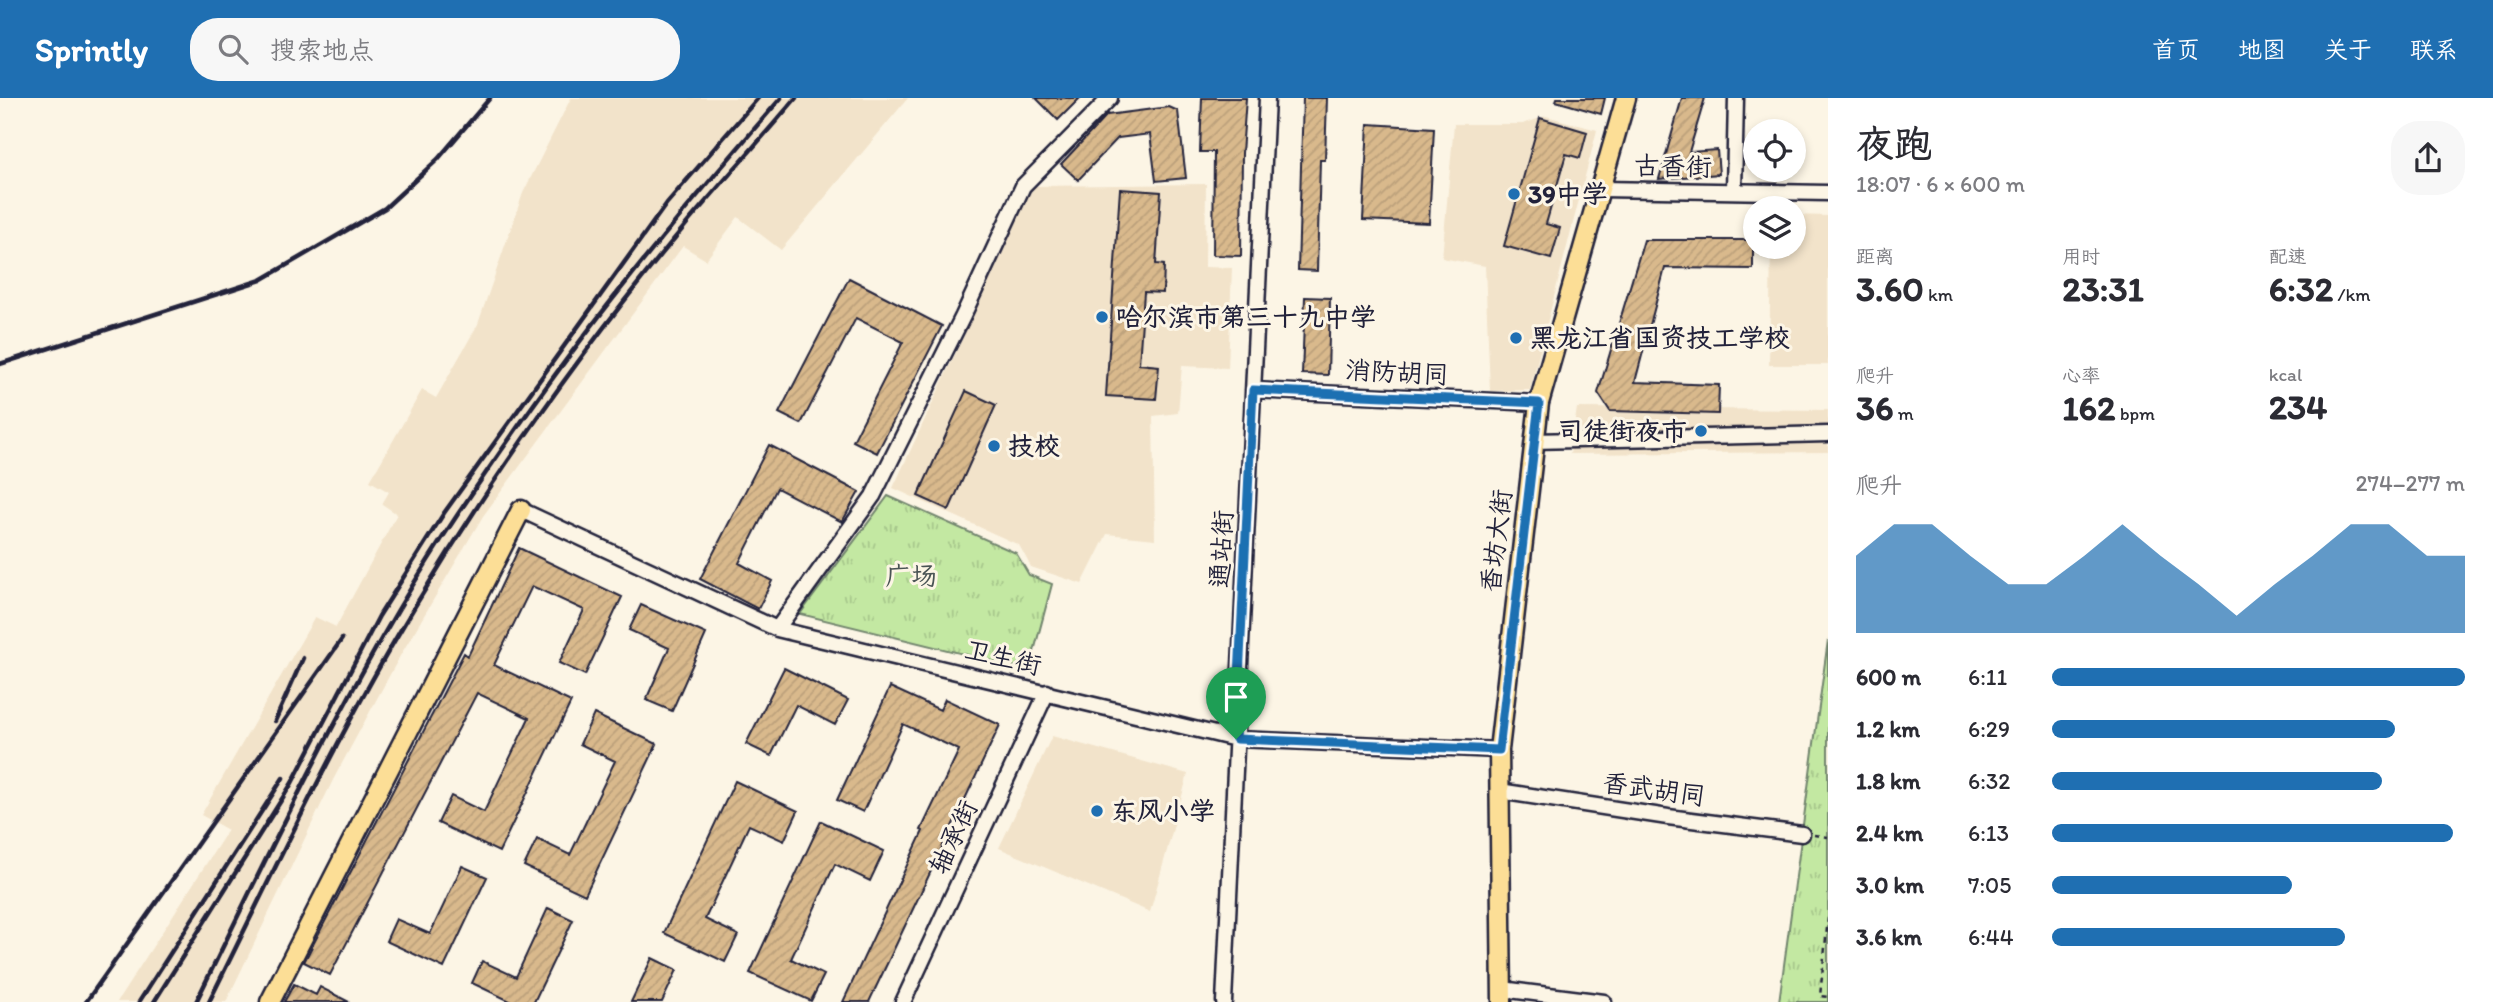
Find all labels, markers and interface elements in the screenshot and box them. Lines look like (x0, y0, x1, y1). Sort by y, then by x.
search box (190, 18, 680, 81)
text: Sprintly (35, 30, 148, 69)
icon: search (214, 30, 252, 68)
text: 搜索地点 (270, 34, 374, 66)
text: 首页 (2152, 35, 2200, 64)
text: 地图 (2238, 35, 2286, 64)
text: 关于 (2324, 35, 2372, 64)
text: 联系 (2410, 35, 2458, 64)
map controls (1743, 119, 1806, 259)
button: locate (1743, 119, 1806, 182)
text: 夜跑 (1856, 121, 1932, 167)
button: share (2391, 121, 2465, 195)
street label: 古香街 (1634, 149, 1712, 183)
text: 18:07 · 6 × 600 m (1856, 170, 2025, 198)
place label: 39中学 (1528, 178, 1608, 210)
marker: 39中学 (1506, 186, 1522, 202)
button: layers (1743, 196, 1806, 259)
text: 距离 (1856, 245, 1894, 268)
text: 用时 (2062, 245, 2100, 268)
text: 配速 (2269, 245, 2307, 268)
text: 3.60 (1856, 268, 1924, 310)
text: 23:31 (2062, 268, 2144, 310)
text: 6:32 (2269, 268, 2333, 310)
text: km (1924, 283, 1953, 306)
text: /km (2333, 283, 2371, 306)
place label: 哈尔滨市第三十九中学 (1116, 301, 1376, 333)
marker: 哈尔滨市第三十九中学 (1094, 309, 1110, 325)
place label: 黑龙江省国资技工学校 (1530, 322, 1790, 354)
marker: 黑龙江省国资技工学校 (1508, 330, 1524, 346)
street label: 消防胡同 (1344, 353, 1450, 391)
text: kcal (2269, 363, 2302, 386)
text: 爬升 (1856, 364, 1894, 387)
text: 心率 (2062, 364, 2100, 387)
text: 234 (2269, 386, 2327, 428)
text: 36 (1856, 387, 1894, 429)
text: 162 (2062, 387, 2116, 429)
text: m (1894, 402, 1914, 425)
text: bpm (2116, 402, 2155, 425)
place label: 司徒街夜市 (1557, 415, 1687, 447)
marker: 司徒街夜市 (1693, 423, 1709, 439)
place label: 技校 (1008, 430, 1060, 462)
marker: 技校 (986, 438, 1002, 454)
text: 274–277 m (2355, 469, 2465, 497)
text: 爬升 (1856, 471, 1902, 499)
street label: 香坊大街 (1474, 487, 1518, 595)
street label: 通站街 (1203, 509, 1239, 589)
park label: 广场 (885, 560, 937, 592)
street label: 卫生街 (961, 633, 1045, 681)
text: 600 m (1856, 663, 1921, 691)
text: 6:11 (1968, 663, 2007, 691)
pin (1206, 667, 1266, 739)
icon: arrive (1217, 678, 1255, 716)
text: 1.2 km (1856, 715, 1920, 743)
text: 6:29 (1968, 715, 2010, 743)
street label: 香武胡同 (1600, 766, 1708, 812)
text: 1.8 km (1856, 767, 1921, 795)
text: 6:32 (1968, 767, 2010, 795)
street label: 轴承街 (922, 795, 984, 879)
place label: 东风小学 (1111, 795, 1215, 827)
marker: 东风小学 (1089, 803, 1105, 819)
text: 2.4 km (1856, 819, 1923, 847)
text: 6:13 (1968, 819, 2009, 847)
text: 3.0 km (1856, 871, 1924, 899)
text: 7:05 (1968, 871, 2011, 899)
text: 3.6 km (1856, 923, 1922, 951)
text: 6:44 (1968, 923, 2013, 951)

